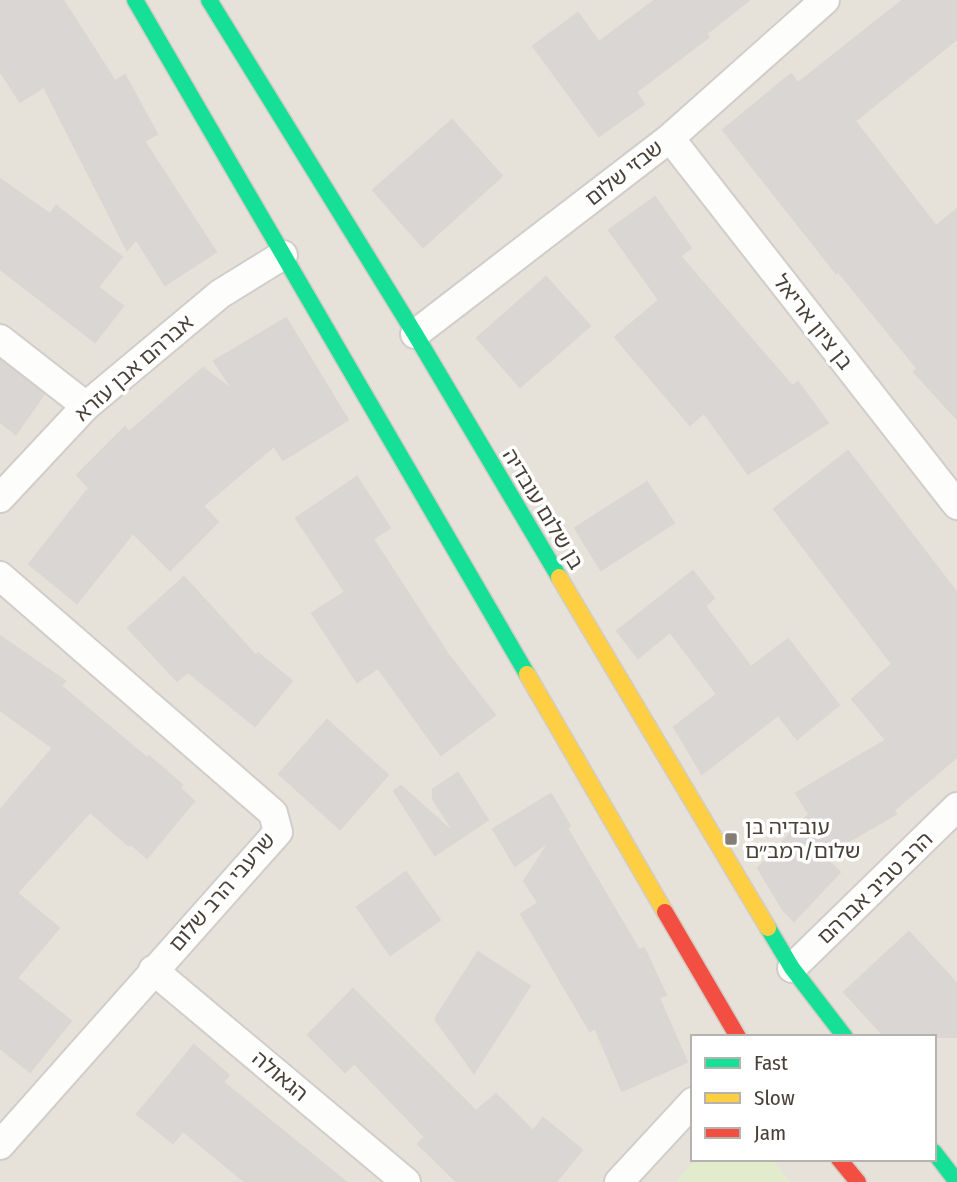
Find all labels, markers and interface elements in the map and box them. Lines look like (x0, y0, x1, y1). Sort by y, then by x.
street label: שבזי שלום (580, 135, 668, 211)
street label: בן ציון אריאל (768, 269, 858, 375)
street label: אברהם אבן עזרא (69, 309, 199, 427)
street label: בן שלום עובדיה (497, 444, 589, 574)
place label: עובדיה בן שלום/רמב״ם (745, 814, 860, 864)
street label: הרב טביב אברהם (812, 826, 938, 950)
street label: שרעבי הרב שלום (163, 827, 281, 957)
marker: עובדיה בן שלום/רמב״ם (723, 831, 739, 847)
legend (691, 1035, 936, 1161)
street label: הגאולה (247, 1045, 313, 1107)
text: Fast (754, 1050, 788, 1076)
text: Slow (754, 1085, 795, 1111)
text: Jam (754, 1120, 786, 1146)

